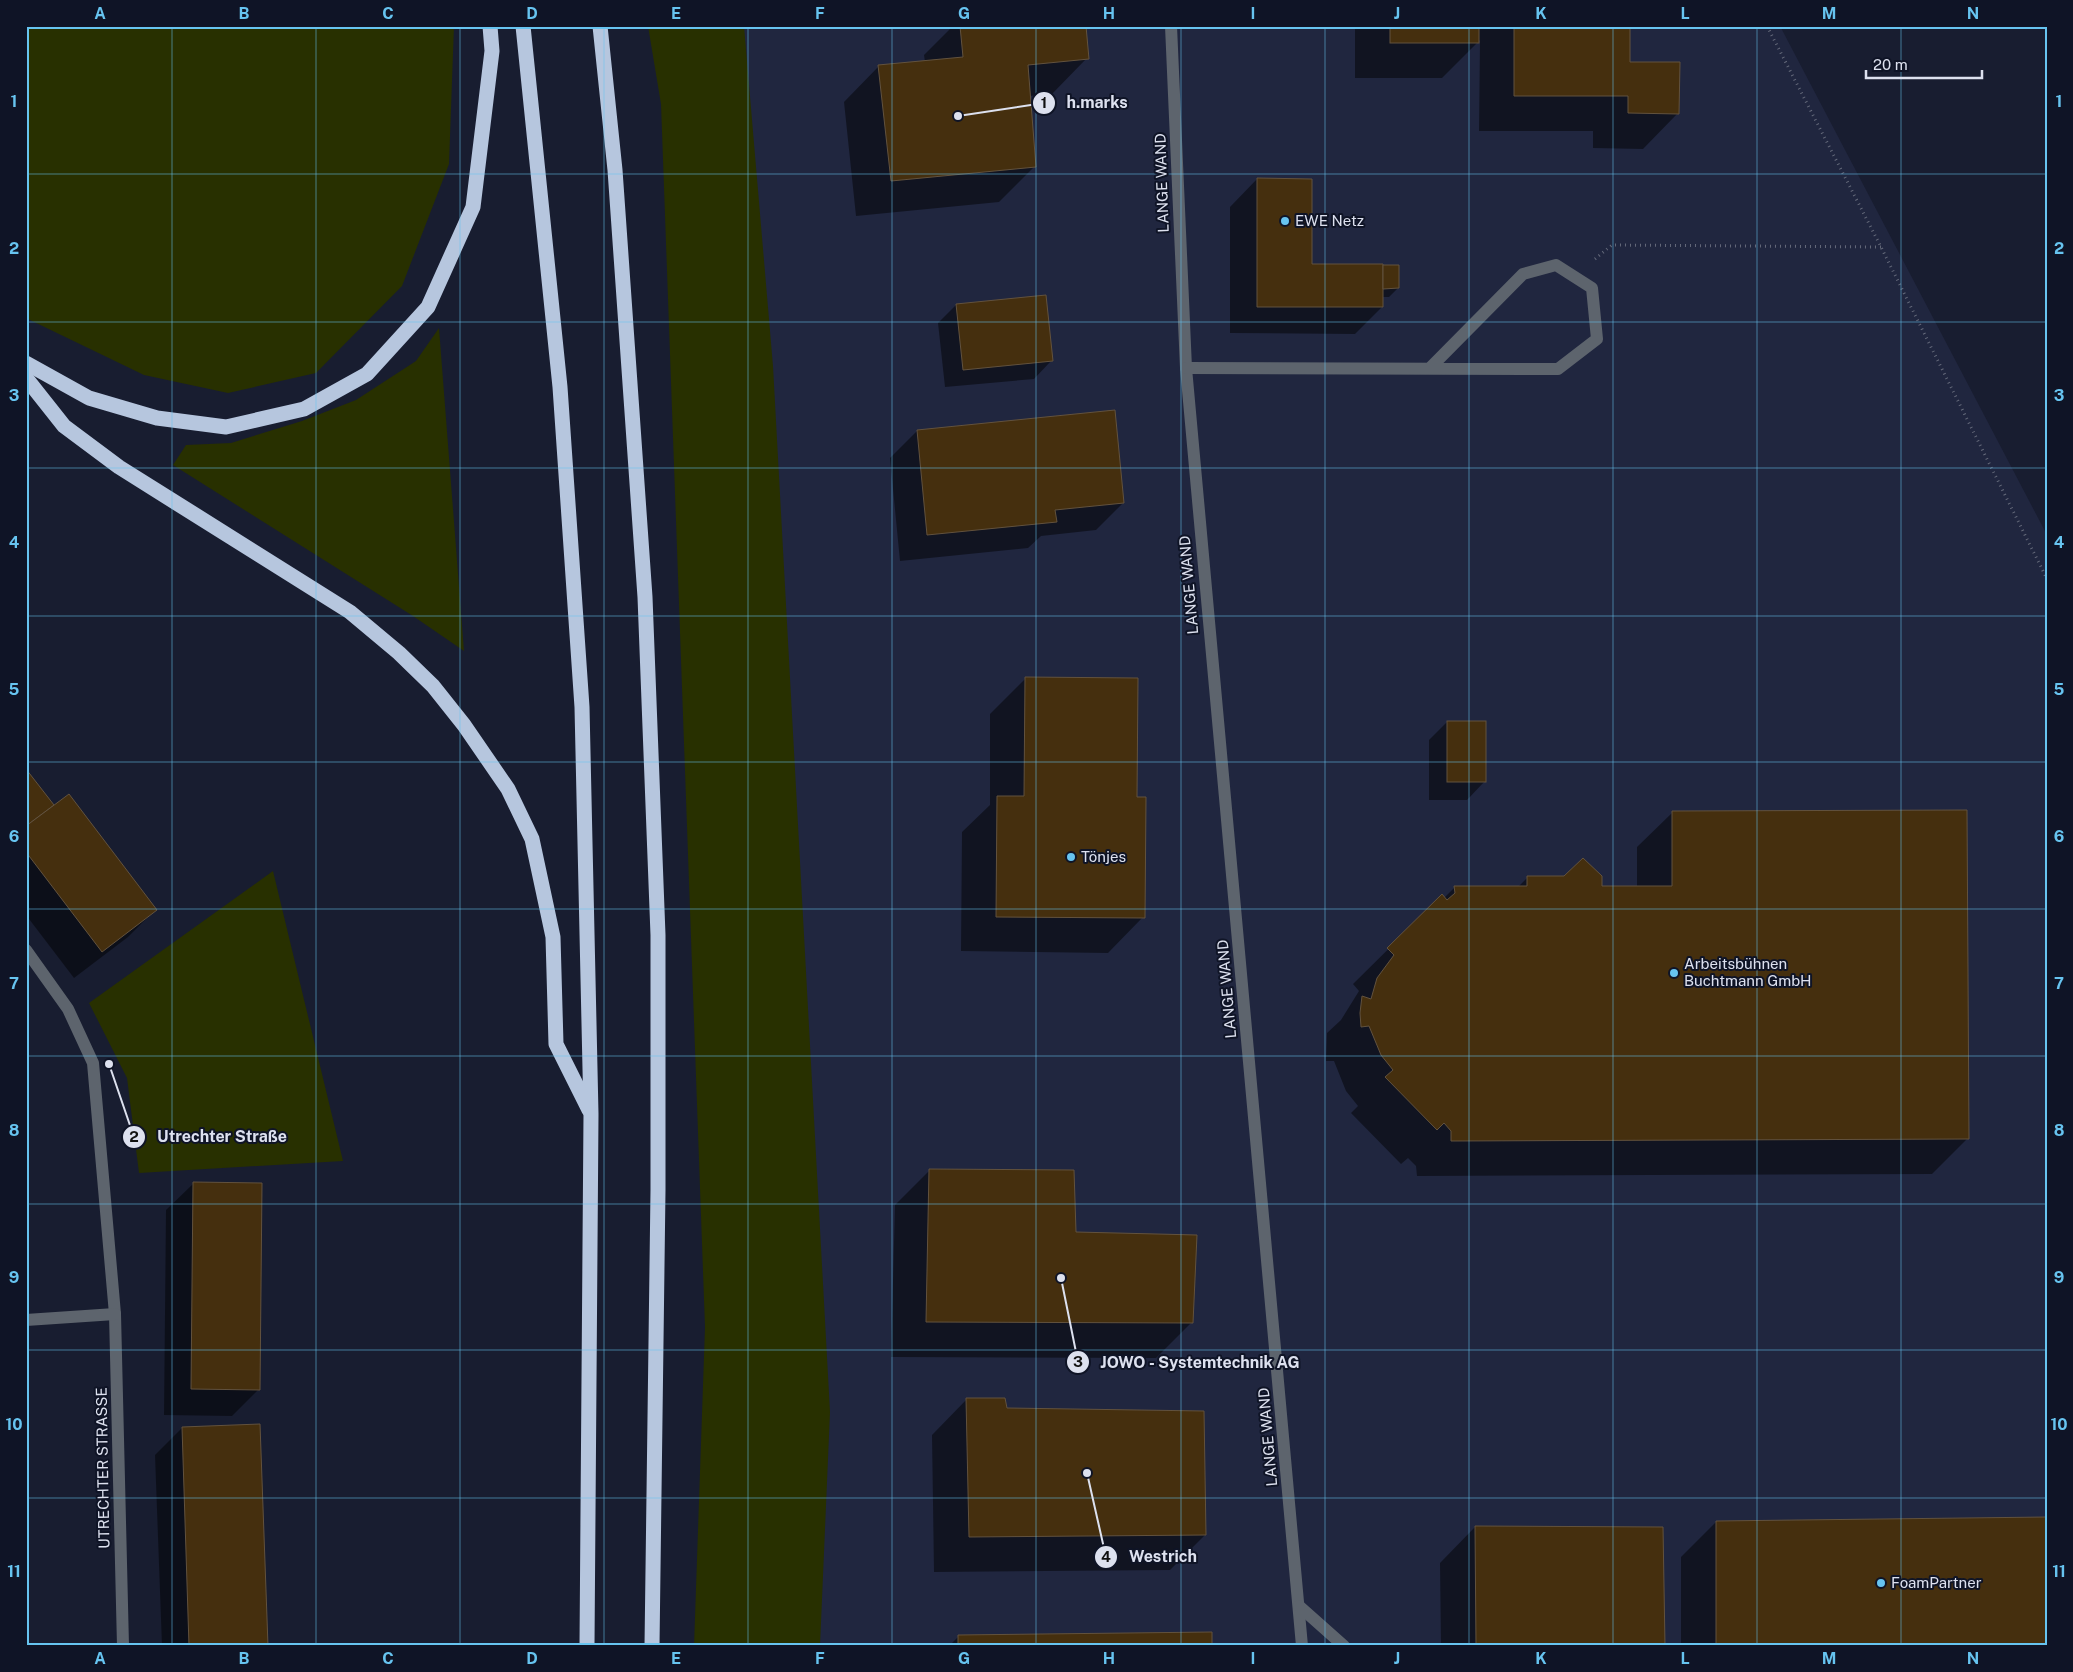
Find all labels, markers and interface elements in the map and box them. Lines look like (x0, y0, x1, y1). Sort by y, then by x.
text: A (94, 4, 106, 23)
text: B (239, 4, 250, 23)
text: C (382, 4, 394, 23)
text: D (526, 4, 538, 23)
text: E (671, 4, 681, 23)
text: F (815, 4, 825, 23)
text: G (958, 4, 970, 23)
text: H (1103, 4, 1115, 23)
text: I (1251, 4, 1255, 23)
text: J (1394, 4, 1400, 23)
text: K (1535, 4, 1547, 23)
text: L (1680, 4, 1690, 23)
text: M (1822, 4, 1836, 23)
text: N (1967, 4, 1979, 23)
scale bar (1866, 48, 1982, 80)
text: 20 m (1873, 56, 1908, 73)
callout: h.marks (1031, 87, 1137, 118)
text: 1 (11, 92, 17, 111)
text: 1 (2056, 92, 2062, 111)
text: h.marks (1066, 93, 1128, 112)
text: 1 (1041, 94, 1047, 111)
street label: LANGE WAND (1151, 133, 1172, 233)
place label: EWE Netz (1295, 212, 1364, 229)
marker: EWE Netz (1279, 215, 1291, 227)
text: 2 (9, 239, 19, 258)
text: 2 (2054, 239, 2064, 258)
text: 3 (9, 386, 19, 405)
text: 3 (2054, 386, 2064, 405)
text: 4 (9, 533, 20, 552)
text: 4 (2054, 533, 2065, 552)
street label: LANGE WAND (1176, 535, 1201, 635)
text: 5 (9, 680, 20, 699)
text: 5 (2054, 680, 2065, 699)
text: 6 (9, 827, 19, 846)
text: 6 (2054, 827, 2064, 846)
place label: Tönjes (1081, 848, 1126, 865)
marker: Tönjes (1065, 851, 1077, 863)
street label: LANGE WAND (1214, 939, 1239, 1039)
place label: Arbeitsbühnen Buchtmann GmbH (1684, 955, 1811, 989)
marker: Arbeitsbühnen Buchtmann GmbH (1668, 967, 1680, 979)
text: 7 (9, 974, 19, 993)
text: 7 (2054, 974, 2064, 993)
text: 8 (9, 1121, 20, 1140)
callout: Utrechter Straße (121, 1121, 297, 1152)
text: 8 (2054, 1121, 2065, 1140)
text: Utrechter Straße (157, 1127, 287, 1146)
text: 2 (129, 1128, 139, 1145)
text: 9 (9, 1268, 19, 1287)
text: 9 (2054, 1268, 2064, 1287)
callout: JOWO ‑ Systemtechnik AG (1066, 1347, 1310, 1378)
text: 3 (1073, 1353, 1083, 1370)
text: JOWO ‑ Systemtechnik AG (1100, 1353, 1300, 1372)
street label: UTRECHTER STRASSE (93, 1387, 112, 1549)
street label: LANGE WAND (1255, 1387, 1280, 1487)
text: 10 (5, 1415, 23, 1434)
text: 10 (2050, 1415, 2068, 1434)
callout: Westrich (1094, 1541, 1207, 1572)
text: Westrich (1129, 1547, 1197, 1566)
text: 4 (1101, 1548, 1111, 1565)
text: 11 (7, 1562, 21, 1581)
text: 11 (2052, 1562, 2066, 1581)
place label: FoamPartner (1891, 1574, 1982, 1591)
marker: FoamPartner (1875, 1577, 1887, 1589)
text: A (94, 1649, 106, 1668)
text: B (239, 1649, 250, 1668)
text: C (382, 1649, 394, 1668)
text: D (526, 1649, 538, 1668)
text: E (671, 1649, 681, 1668)
text: F (815, 1649, 825, 1668)
text: G (958, 1649, 970, 1668)
text: H (1103, 1649, 1115, 1668)
text: I (1251, 1649, 1255, 1668)
text: J (1394, 1649, 1400, 1668)
text: K (1535, 1649, 1547, 1668)
text: L (1680, 1649, 1690, 1668)
text: M (1822, 1649, 1836, 1668)
text: N (1967, 1649, 1979, 1668)

